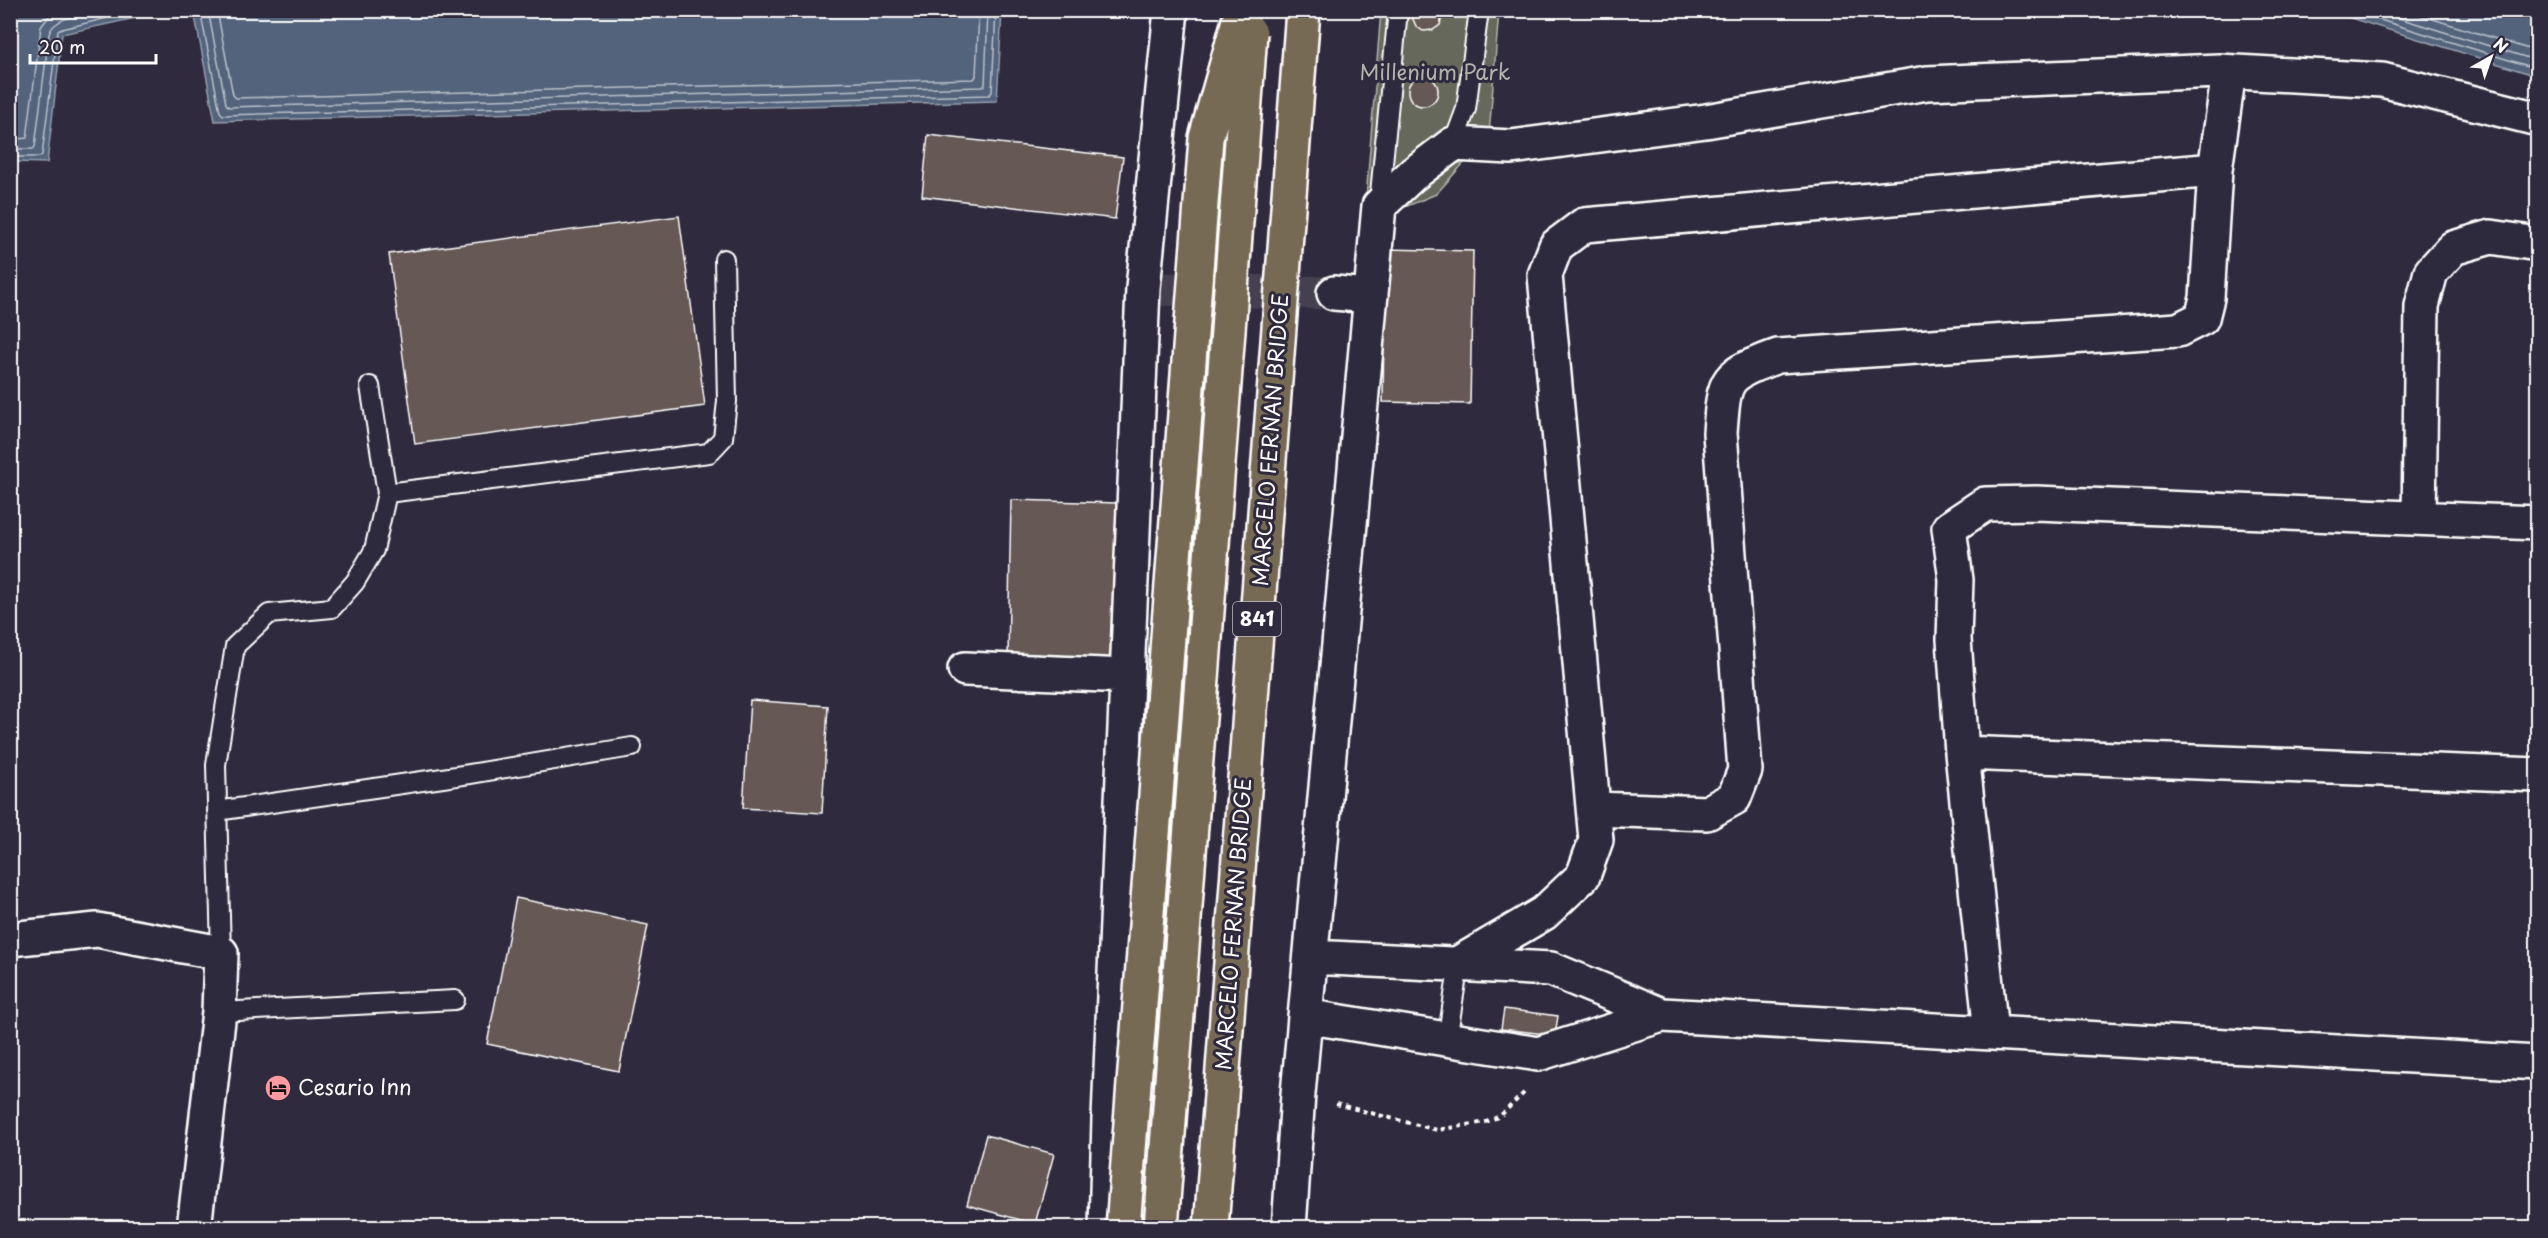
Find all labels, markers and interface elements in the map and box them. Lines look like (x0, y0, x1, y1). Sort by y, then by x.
scale bar (30, 27, 156, 65)
north arrow (2461, 27, 2521, 87)
text: N (2489, 31, 2514, 58)
text: 20 m (39, 33, 85, 60)
park label: Millenium Park (1360, 55, 1511, 87)
street label: MARCELO FERNAN BRIDGE (1243, 292, 1295, 587)
road number: 841 (1233, 602, 1281, 636)
street label: MARCELO FERNAN BRIDGE (1206, 776, 1258, 1071)
place label: Cesario Inn (298, 1070, 412, 1102)
hotel icon: Cesario Inn (263, 1073, 293, 1103)

